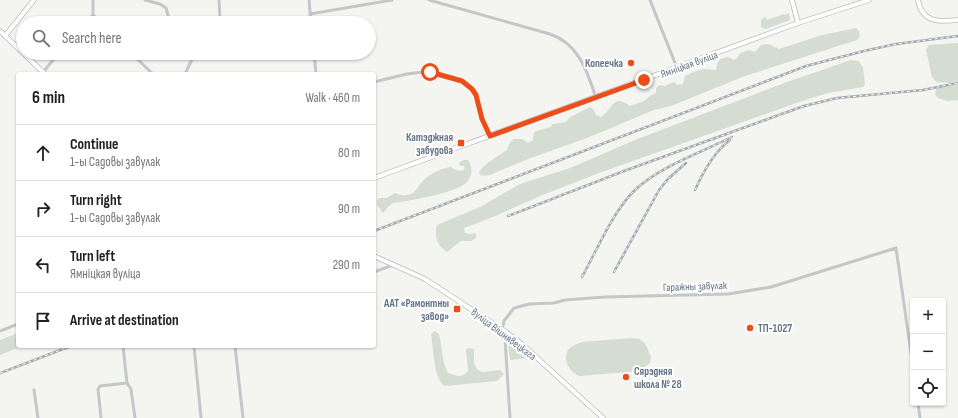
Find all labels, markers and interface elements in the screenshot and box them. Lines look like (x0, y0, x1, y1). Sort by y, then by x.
search box (16, 16, 376, 60)
icon: search (30, 27, 52, 49)
text: Search here (62, 29, 122, 48)
street label: Ямніцкая вуліца (659, 48, 719, 81)
place label: Копеечка (585, 57, 623, 70)
marker: Копеечка (626, 58, 636, 68)
route start (421, 63, 439, 81)
route end (635, 71, 653, 89)
text: 6 min (32, 88, 65, 108)
text: Walk · 460 m (305, 90, 360, 106)
place label: Катэджная забудова (406, 131, 453, 157)
text: Continue (70, 135, 119, 154)
marker: Катэджная забудова (456, 138, 466, 148)
icon: ahead (32, 142, 54, 164)
text: 80 m (338, 145, 360, 161)
text: 1-ы Садовы завулак (70, 154, 160, 170)
text: Turn right (70, 191, 122, 210)
icon: right (32, 198, 54, 220)
text: 90 m (338, 201, 360, 217)
text: 1-ы Садовы завулак (70, 210, 160, 226)
text: Turn left (70, 247, 115, 266)
icon: left (32, 254, 54, 276)
text: 290 m (333, 257, 360, 273)
text: Ямніцкая вуліца (70, 266, 141, 282)
street label: Гаражны завулак (663, 279, 728, 294)
place label: ААТ «Рамонтны завод» (383, 297, 449, 323)
map controls (910, 298, 946, 406)
button: + (910, 298, 946, 334)
marker: ААТ «Рамонтны завод» (452, 304, 462, 314)
street label: вуліца Вішнявецкага (468, 306, 539, 363)
icon: arrive (32, 310, 54, 332)
text: Arrive at destination (70, 311, 179, 330)
place label: ТП-1027 (758, 322, 792, 335)
marker: ТП-1027 (745, 323, 755, 333)
button: − (910, 334, 946, 370)
place label: Сярэдняя школа № 28 (634, 365, 682, 391)
button: locate (910, 370, 946, 406)
marker: Сярэдняя школа № 28 (621, 372, 631, 382)

